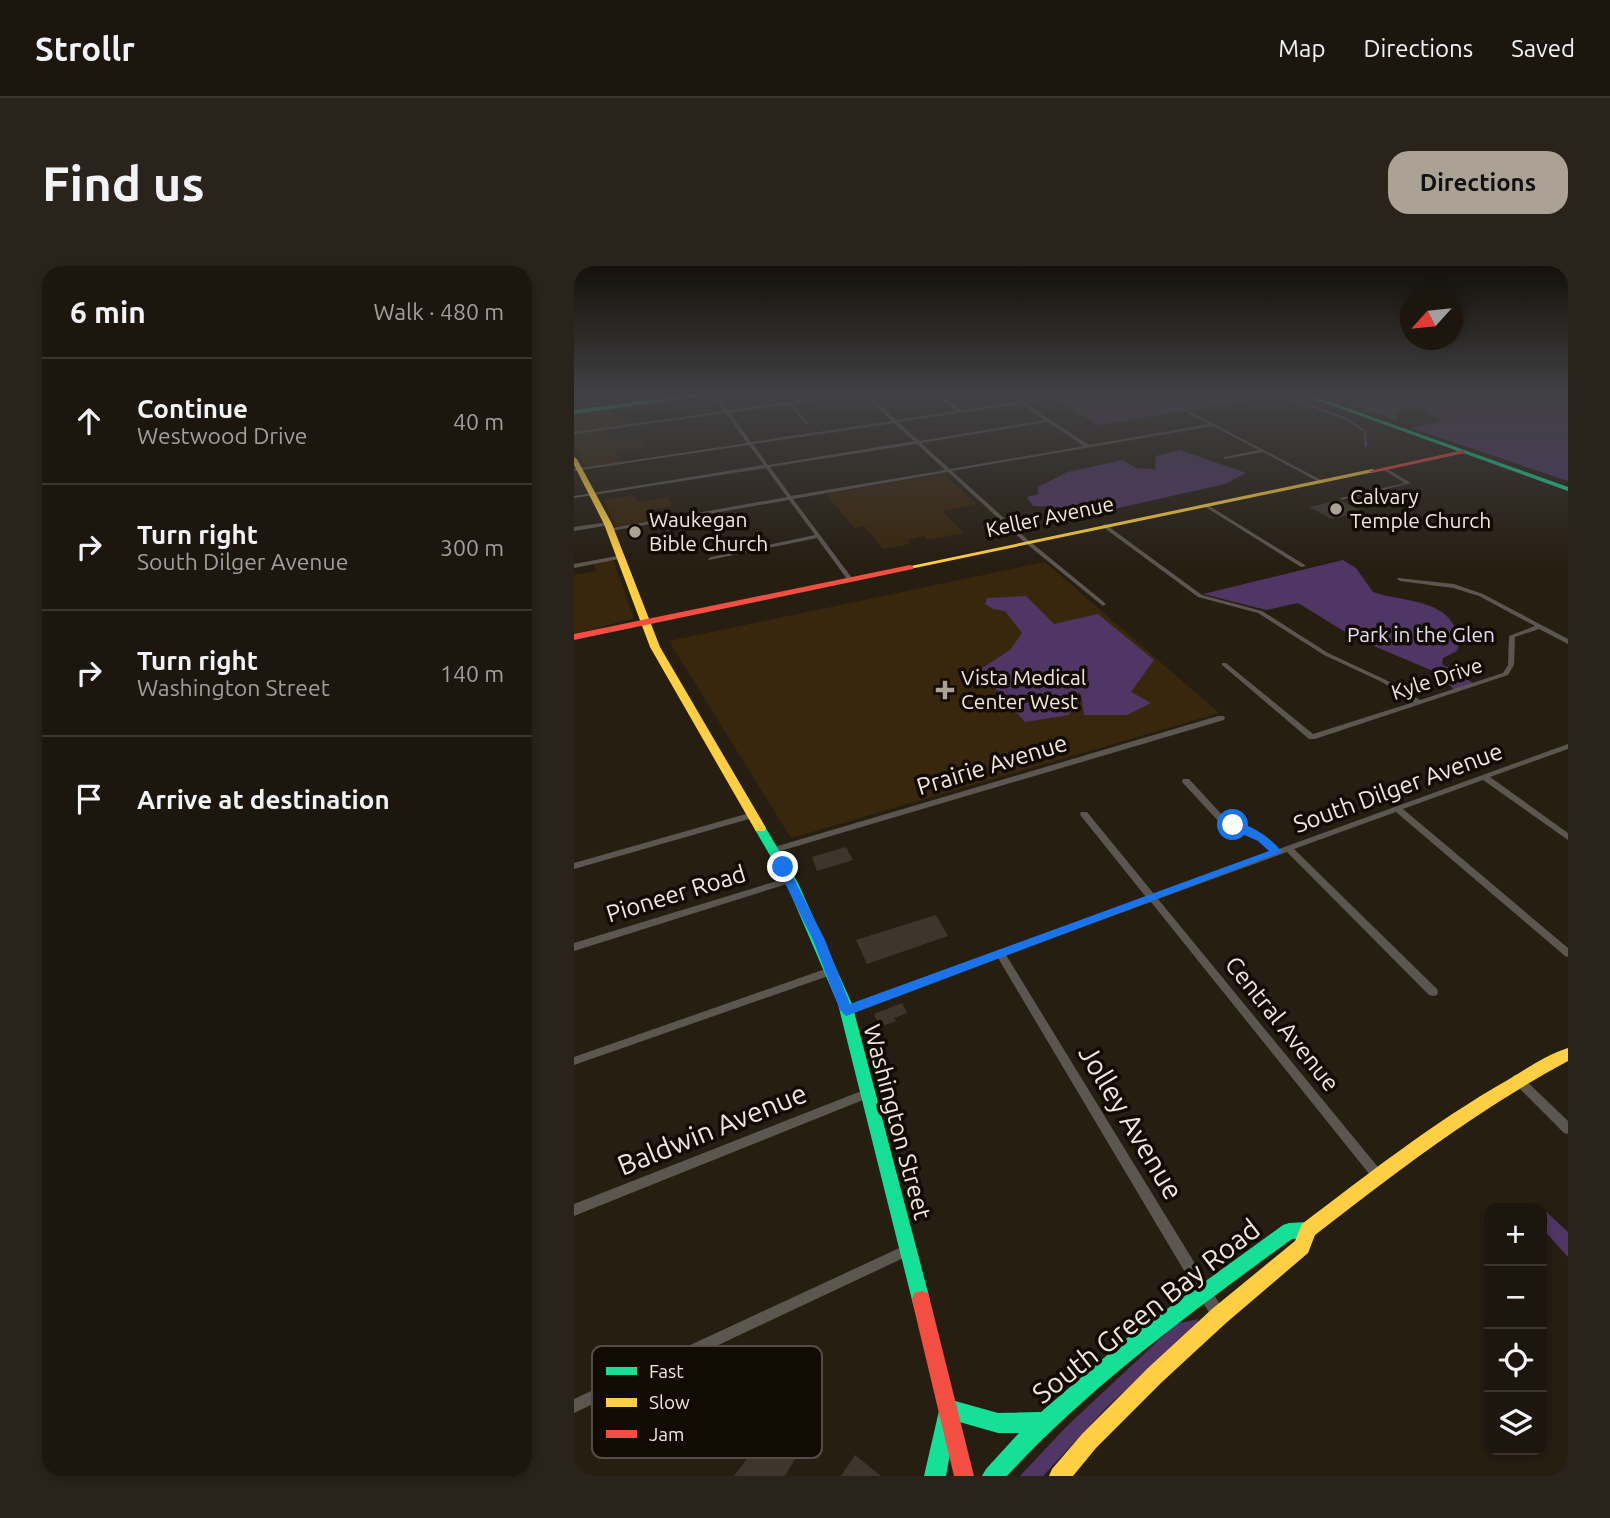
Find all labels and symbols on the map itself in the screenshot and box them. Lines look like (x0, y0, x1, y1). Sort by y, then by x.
north arrow (1400, 287, 1463, 350)
place label: Calvary Temple Church (1350, 484, 1491, 532)
street label: Keller Avenue (984, 491, 1116, 541)
marker: Calvary Temple Church (1328, 501, 1344, 517)
place label: Waukegan Bible Church (649, 507, 768, 555)
marker: Waukegan Bible Church (627, 524, 643, 540)
park label: Park in the Glen (1347, 622, 1495, 646)
street label: Kyle Drive (1388, 652, 1485, 704)
place label: Vista Medical Center West (961, 665, 1086, 713)
marker: Vista Medical Center West (935, 680, 955, 700)
street label: Prairie Avenue (913, 729, 1070, 800)
street label: South Dilger Avenue (1290, 737, 1506, 838)
route start (1217, 809, 1248, 840)
route end (767, 851, 798, 882)
street label: Pioneer Road (603, 860, 749, 928)
street label: Central Avenue (1220, 951, 1345, 1096)
street label: Washington Street (858, 1021, 937, 1223)
street label: Jolley Avenue (1073, 1039, 1190, 1205)
street label: Baldwin Avenue (613, 1076, 811, 1181)
street label: South Green Bay Road (1026, 1212, 1265, 1409)
legend (592, 1346, 822, 1458)
text: Fast (649, 1360, 684, 1382)
text: Slow (649, 1391, 690, 1413)
text: Jam (649, 1423, 685, 1445)

